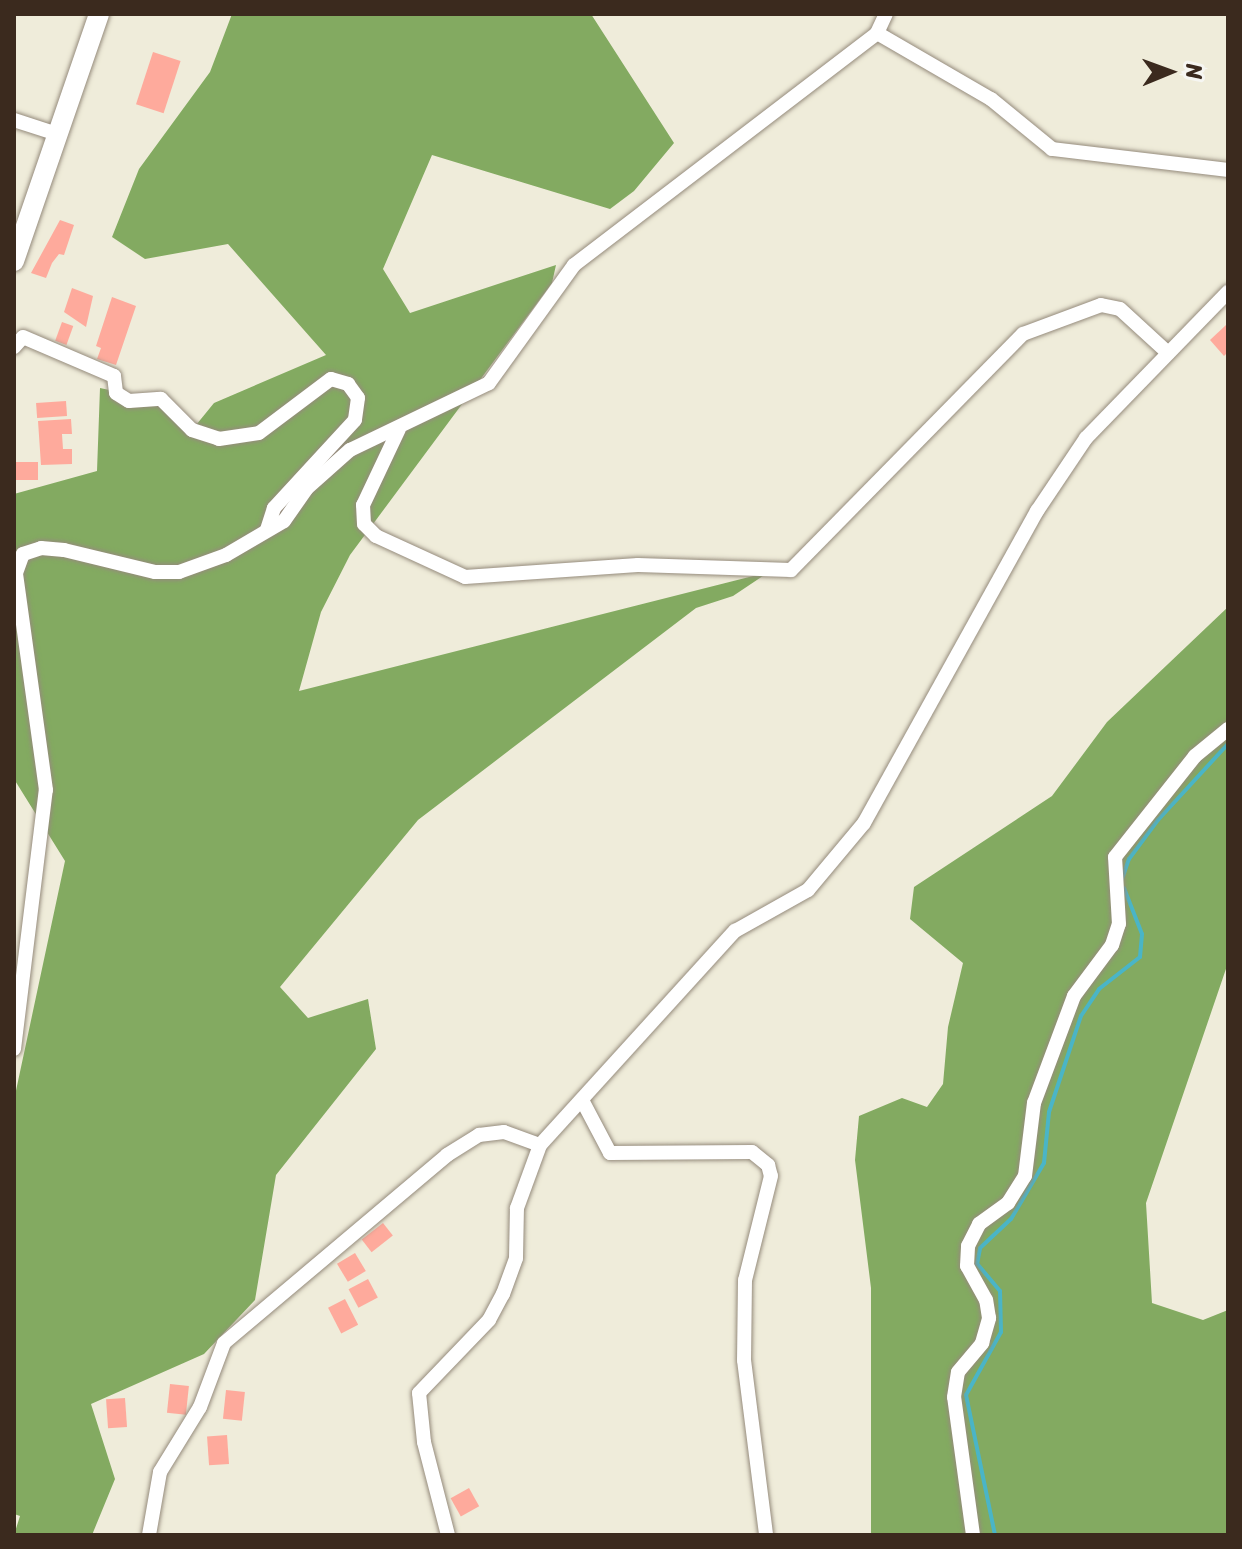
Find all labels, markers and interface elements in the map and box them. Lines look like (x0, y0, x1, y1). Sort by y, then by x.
north arrow (1130, 32, 1210, 112)
text: N (1175, 64, 1214, 80)

